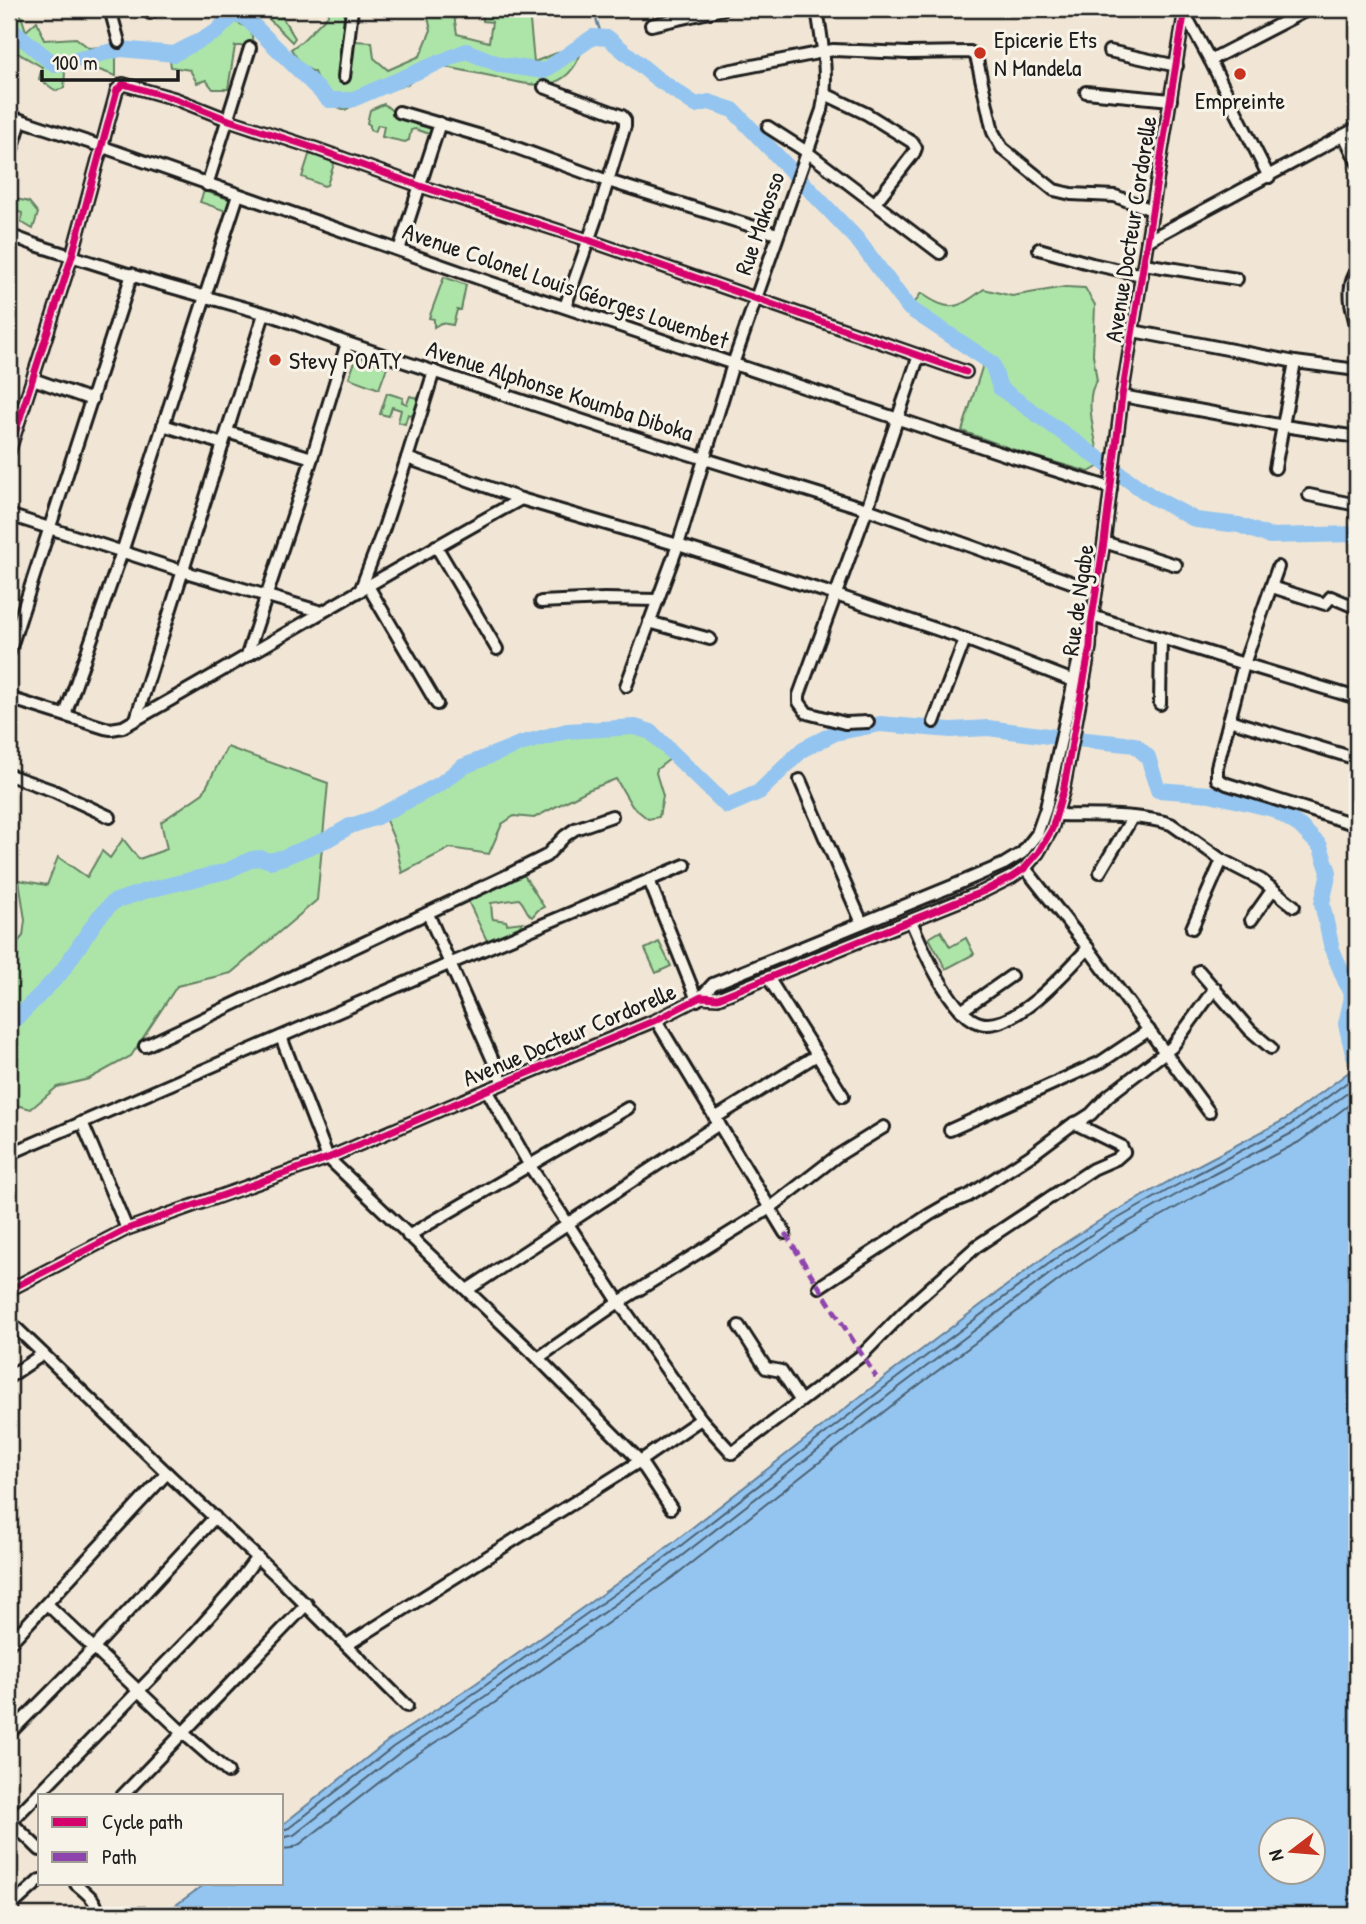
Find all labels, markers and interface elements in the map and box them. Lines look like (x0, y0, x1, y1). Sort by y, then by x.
place label: Epicerie Ets N Mandela (994, 23, 1097, 83)
scale bar (42, 38, 178, 82)
marker: Epicerie Ets N Mandela (972, 45, 988, 61)
text: 100 m (52, 48, 98, 77)
marker: Empreinte (1232, 66, 1248, 82)
place label: Empreinte (1195, 84, 1285, 116)
street label: Avenue Docteur Cordorelle (1096, 113, 1164, 344)
street label: Rue Makosso (726, 167, 792, 279)
street label: Avenue Colonel Louis Géorges Louembet (399, 214, 734, 356)
street label: Avenue Alphonse Koumba Diboka (423, 332, 697, 448)
place label: Stevy POATY (289, 344, 402, 376)
marker: Stevy POATY (267, 352, 283, 368)
street label: Rue de Ngabe (1053, 542, 1101, 658)
street label: Avenue Docteur Cordorelle (457, 974, 681, 1093)
legend (38, 1794, 284, 1885)
text: Cycle path (102, 1807, 183, 1836)
north arrow (1258, 1815, 1328, 1885)
text: Path (102, 1842, 137, 1871)
text: N (1262, 1847, 1290, 1864)

